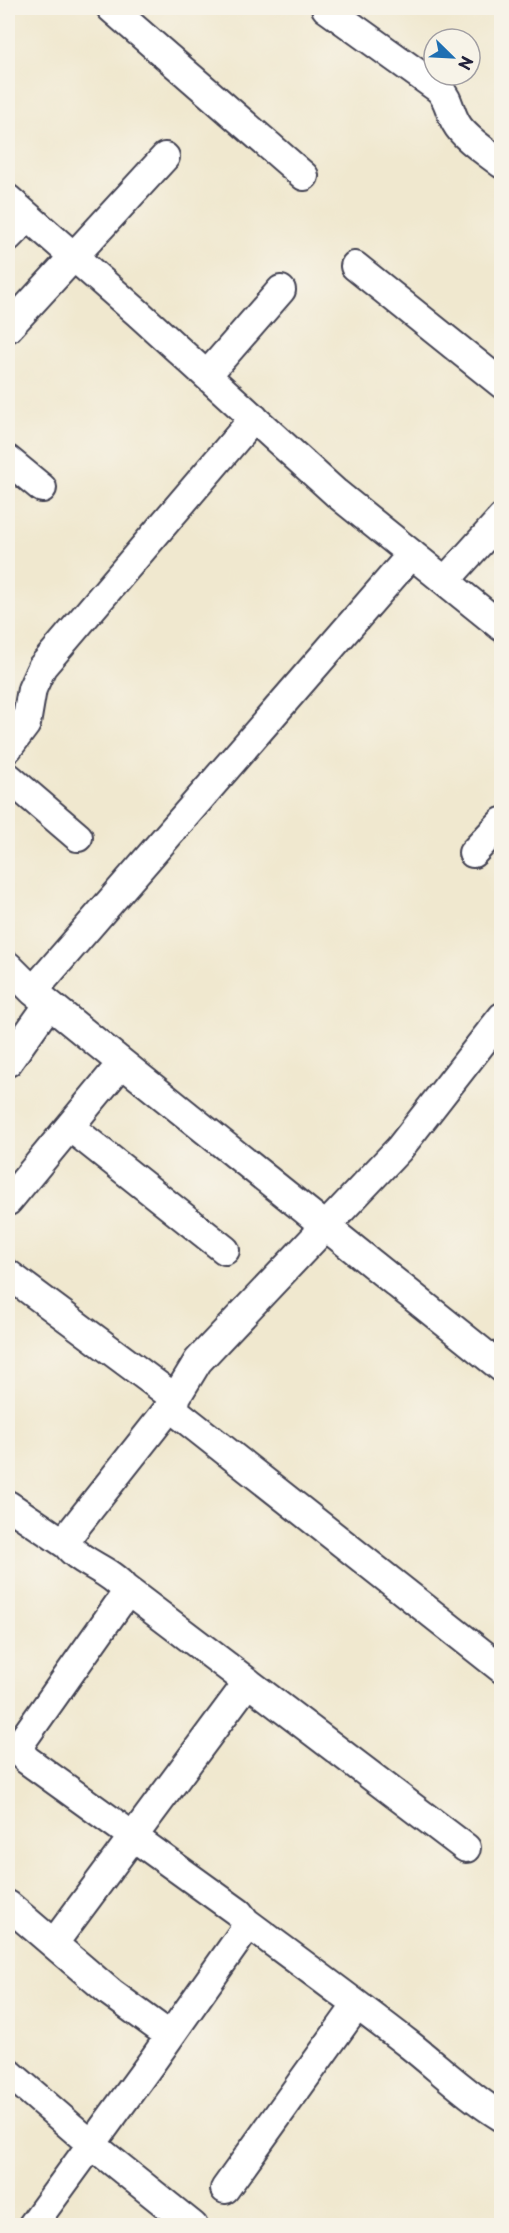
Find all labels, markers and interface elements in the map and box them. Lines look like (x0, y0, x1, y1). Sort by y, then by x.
north arrow (422, 27, 482, 87)
text: N (453, 53, 480, 74)

